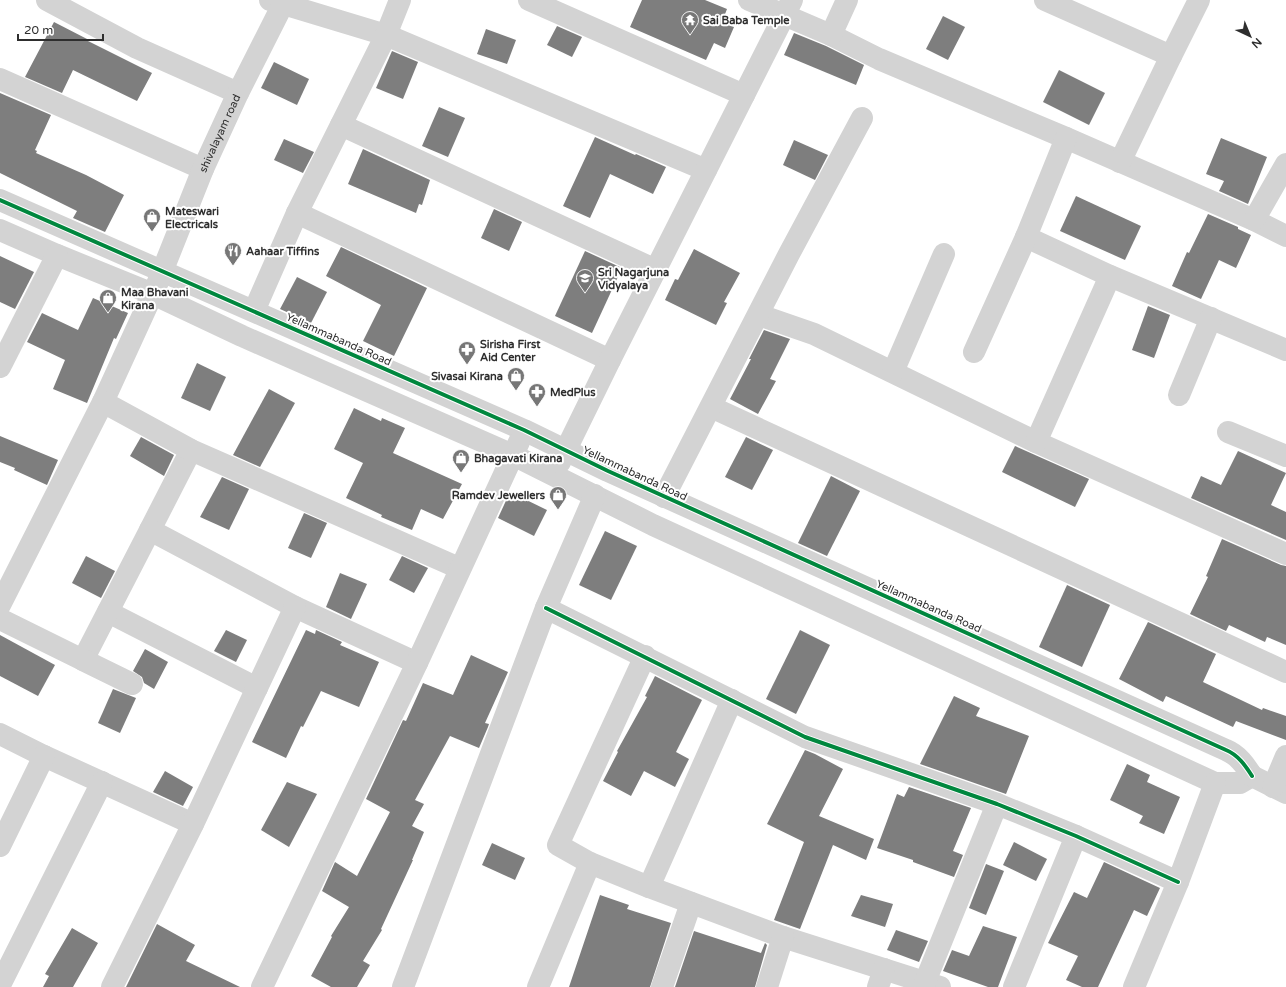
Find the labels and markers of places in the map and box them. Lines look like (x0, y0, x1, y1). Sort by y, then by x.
temple icon: Sai Baba Temple (680, 10, 700, 35)
place label: Sai Baba Temple (703, 14, 790, 28)
place label: Mateswari Electricals (165, 205, 219, 231)
shop icon: Mateswari Electricals (142, 207, 162, 232)
restaurant icon: Aahaar Tiffins (223, 241, 243, 266)
place label: Aahaar Tiffins (246, 245, 320, 258)
place label: Sri Nagarjuna Vidyalaya (598, 266, 669, 293)
school or university icon: Sri Nagarjuna Vidyalaya (575, 268, 595, 293)
place label: Maa Bhavani Kirana (121, 286, 189, 312)
shop icon: Maa Bhavani Kirana (98, 288, 118, 313)
place label: Sirisha First Aid Center (480, 338, 541, 364)
pharmacy icon: Sirisha First Aid Center (457, 340, 477, 365)
shop icon: Sivasai Kirana (506, 366, 526, 391)
place label: Sivasai Kirana (431, 370, 503, 383)
pharmacy icon: MedPlus (527, 382, 547, 407)
place label: MedPlus (550, 386, 596, 399)
shop icon: Bhagavati Kirana (451, 448, 471, 473)
place label: Bhagavati Kirana (474, 452, 562, 466)
shop icon: Ramdev Jewellers (548, 485, 568, 510)
place label: Ramdev Jewellers (452, 489, 546, 502)

